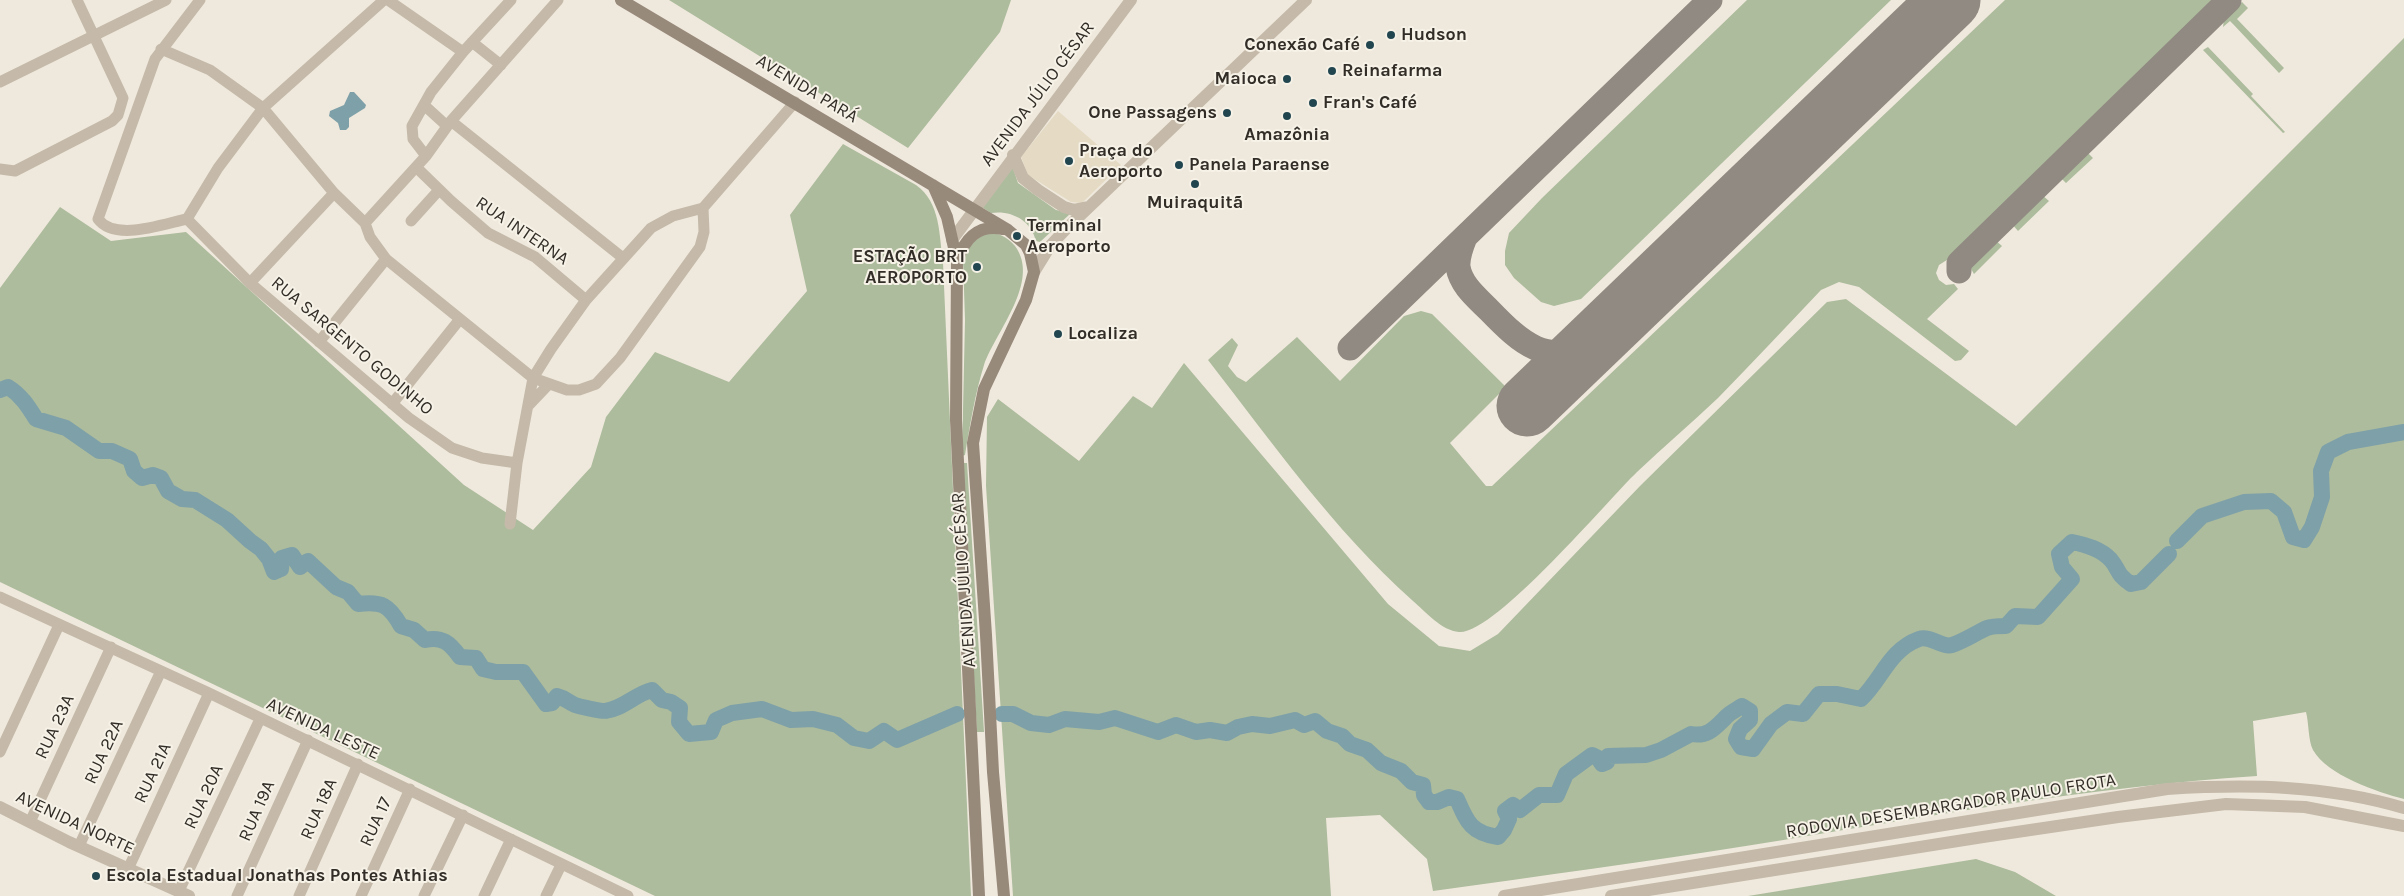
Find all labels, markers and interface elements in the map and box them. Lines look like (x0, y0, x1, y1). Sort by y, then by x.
street label: AVENIDA JÚLIO CÉSAR (977, 17, 1099, 171)
place label: Hudson (1401, 24, 1467, 46)
marker: Hudson (1385, 29, 1397, 41)
place label: Conexão Café (1244, 34, 1360, 56)
marker: Conexão Café (1364, 39, 1376, 51)
street label: AVENIDA PARÁ (752, 50, 862, 128)
place label: Reinafarma (1342, 60, 1443, 82)
marker: Reinafarma (1326, 65, 1338, 77)
place label: Maioca (1215, 68, 1277, 90)
marker: Maioca (1281, 73, 1293, 85)
place label: Fran's Café (1323, 92, 1417, 114)
marker: Fran's Café (1307, 97, 1319, 109)
place label: One Passagens (1088, 102, 1217, 124)
marker: One Passagens (1221, 107, 1233, 119)
marker: Amazônia (1281, 110, 1293, 122)
place label: Amazônia (1244, 124, 1330, 146)
place label: Praça do Aeroporto (1079, 140, 1163, 182)
place label: Panela Paraense (1189, 154, 1330, 176)
marker: Praça do Aeroporto (1063, 155, 1075, 167)
marker: Panela Paraense (1173, 159, 1185, 171)
marker: Muiraquitã (1189, 178, 1201, 190)
street label: RUA INTERNA (471, 192, 573, 270)
place label: Muiraquitã (1147, 192, 1243, 214)
place label: Terminal Aeroporto (1027, 215, 1111, 258)
marker: Terminal Aeroporto (1011, 230, 1023, 242)
place label: ESTAÇÃO BRT AEROPORTO (853, 246, 967, 288)
marker: ESTAÇÃO BRT AEROPORTO (971, 261, 983, 273)
street label: RUA SARGENTO GODINHO (267, 272, 437, 420)
place label: Localiza (1068, 323, 1138, 345)
marker: Localiza (1052, 328, 1064, 340)
street label: AVENIDA JÚLIO CÉSAR (947, 492, 981, 668)
street label: RUA 23A (31, 691, 79, 763)
street label: AVENIDA LESTE (263, 693, 383, 765)
street label: RUA 22A (80, 716, 128, 788)
street label: RUA 21A (130, 739, 176, 807)
street label: RUA 20A (180, 761, 228, 833)
street label: RODOVIA DESEMBARGADOR PAULO FROTA (1785, 769, 2117, 843)
street label: RUA 18A (296, 775, 342, 843)
street label: RUA 19A (234, 777, 280, 845)
street label: AVENIDA NORTE (12, 786, 138, 860)
street label: RUA 17 (355, 794, 397, 850)
place label: Escola Estadual Jonathas Pontes Athias (106, 865, 448, 887)
marker: Escola Estadual Jonathas Pontes Athias (90, 870, 102, 882)

